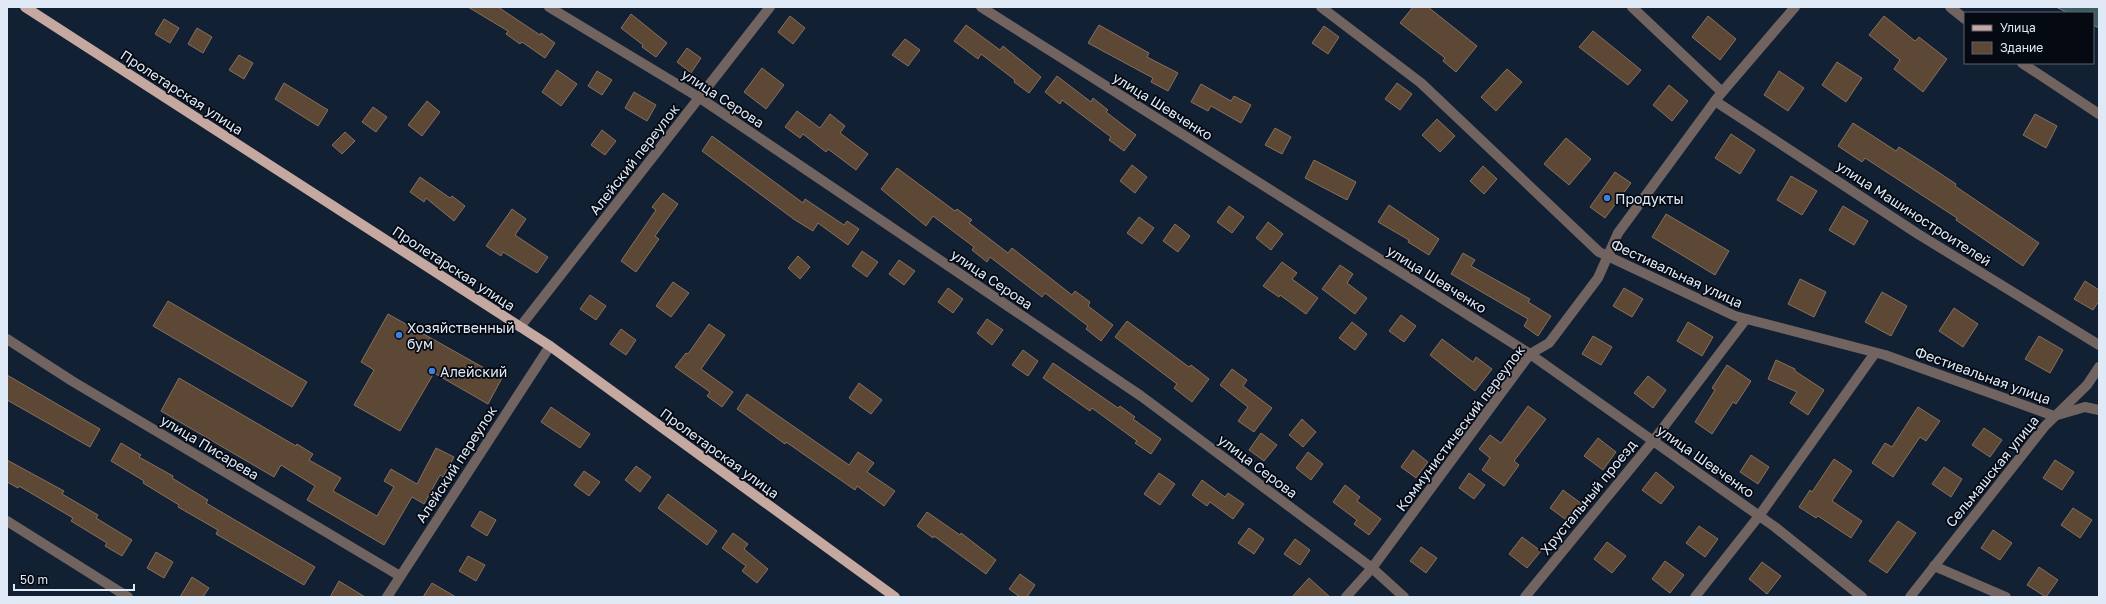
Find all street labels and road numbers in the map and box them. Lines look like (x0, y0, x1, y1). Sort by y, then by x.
street label: Пролетарская улица (118, 46, 246, 138)
street label: улица Серова (679, 65, 767, 131)
street label: улица Шевченко (1110, 68, 1216, 144)
street label: Алейский переулок (585, 100, 683, 218)
street label: улица Машиностроителей (1834, 157, 1994, 269)
street label: Пролетарская улица (390, 222, 518, 314)
street label: Фестивальная улица (1608, 235, 1746, 311)
street label: улица Шевченко (1384, 241, 1490, 317)
street label: улица Серова (948, 245, 1036, 313)
street label: Коммунистический переулок (1392, 342, 1528, 514)
street label: Фестивальная улица (1913, 342, 2053, 408)
street label: Алейский переулок (412, 402, 500, 526)
street label: Пролетарская улица (657, 404, 783, 502)
street label: улица Писарева (158, 411, 262, 483)
street label: Сельмашская улица (1942, 412, 2042, 530)
street label: улица Шевченко (1654, 421, 1758, 501)
street label: улица Серова (1215, 431, 1301, 501)
street label: Хрустальный проезд (1536, 436, 1640, 558)

